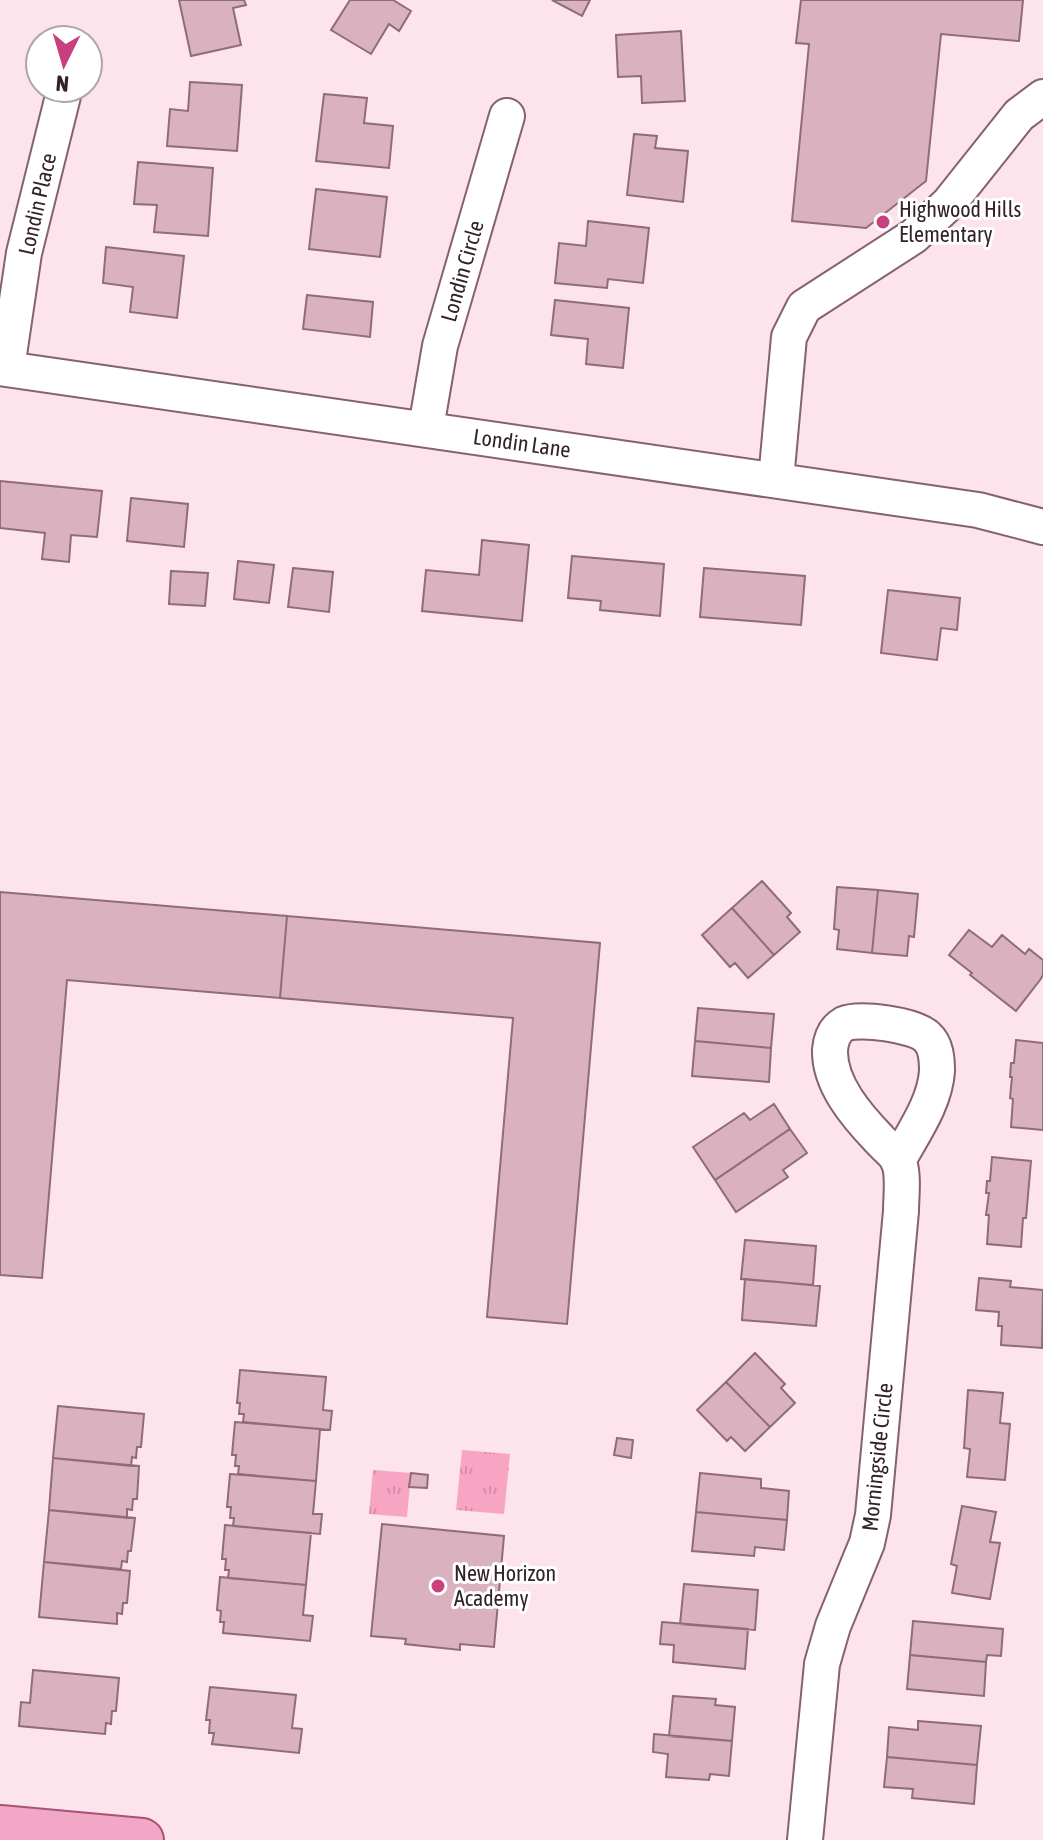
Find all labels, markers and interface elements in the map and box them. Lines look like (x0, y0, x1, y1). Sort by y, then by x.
north arrow (24, 24, 104, 104)
text: N (55, 70, 70, 97)
street label: Londin Place (13, 151, 61, 257)
place label: Highwood Hills Elementary (899, 196, 1022, 247)
marker: Highwood Hills Elementary (874, 213, 892, 231)
street label: Londin Circle (435, 217, 489, 325)
street label: Londin Lane (472, 423, 572, 463)
street label: Morningside Circle (856, 1382, 898, 1532)
place label: New Horizon Academy (454, 1560, 556, 1611)
marker: New Horizon Academy (429, 1577, 447, 1595)

